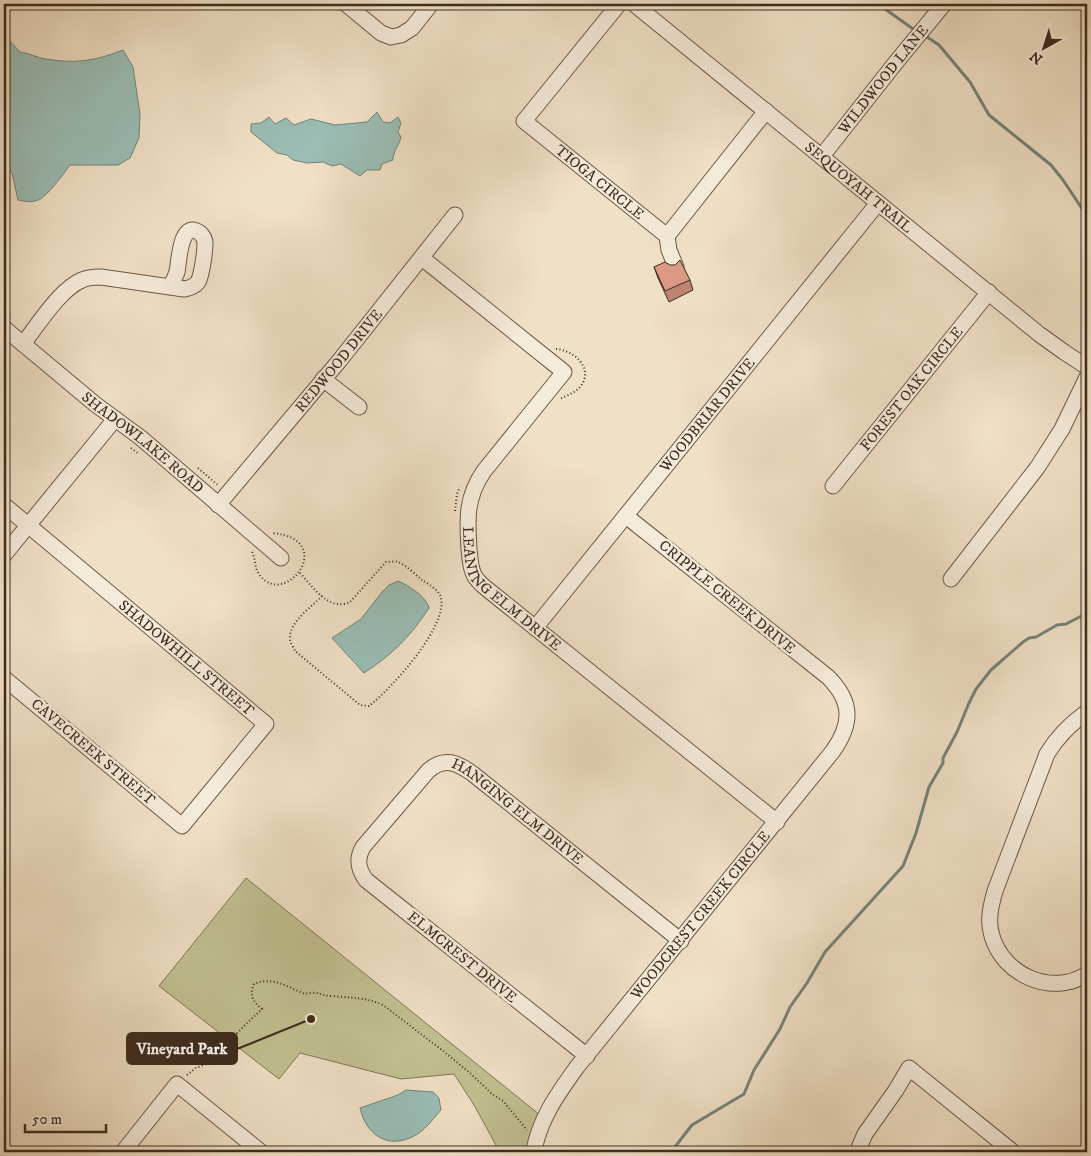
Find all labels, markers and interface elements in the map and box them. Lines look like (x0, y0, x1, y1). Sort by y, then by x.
street label: WILDWOOD LANE (833, 21, 933, 138)
north arrow (1018, 22, 1068, 72)
text: N (1026, 46, 1047, 68)
street label: SEQUOYAH TRAIL (801, 138, 917, 237)
street label: TIOGA CIRCLE (551, 140, 648, 224)
street label: REDWOOD DRIVE (291, 305, 387, 416)
street label: FOREST OAK CIRCLE (856, 322, 967, 455)
street label: WOODBRIAR DRIVE (655, 354, 759, 477)
street label: SHADOWLAKE ROAD (78, 388, 208, 497)
street label: LEANING ELM DRIVE (458, 526, 566, 655)
street label: CRIPPLE CREEK DRIVE (655, 536, 799, 658)
street label: SHADOWHILL STREET (115, 596, 259, 720)
street label: CAVECREEK STREET (27, 695, 159, 810)
street label: HANGING ELM DRIVE (449, 754, 588, 869)
street label: WOODCREST CREEK CIRCLE (626, 827, 774, 1004)
street label: ELMCREST DRIVE (403, 907, 521, 1007)
callout: Vineyard Park (127, 1033, 237, 1064)
text: Vineyard Park (136, 1039, 228, 1059)
scale bar (25, 1101, 106, 1133)
text: 50 m (32, 1110, 62, 1129)

